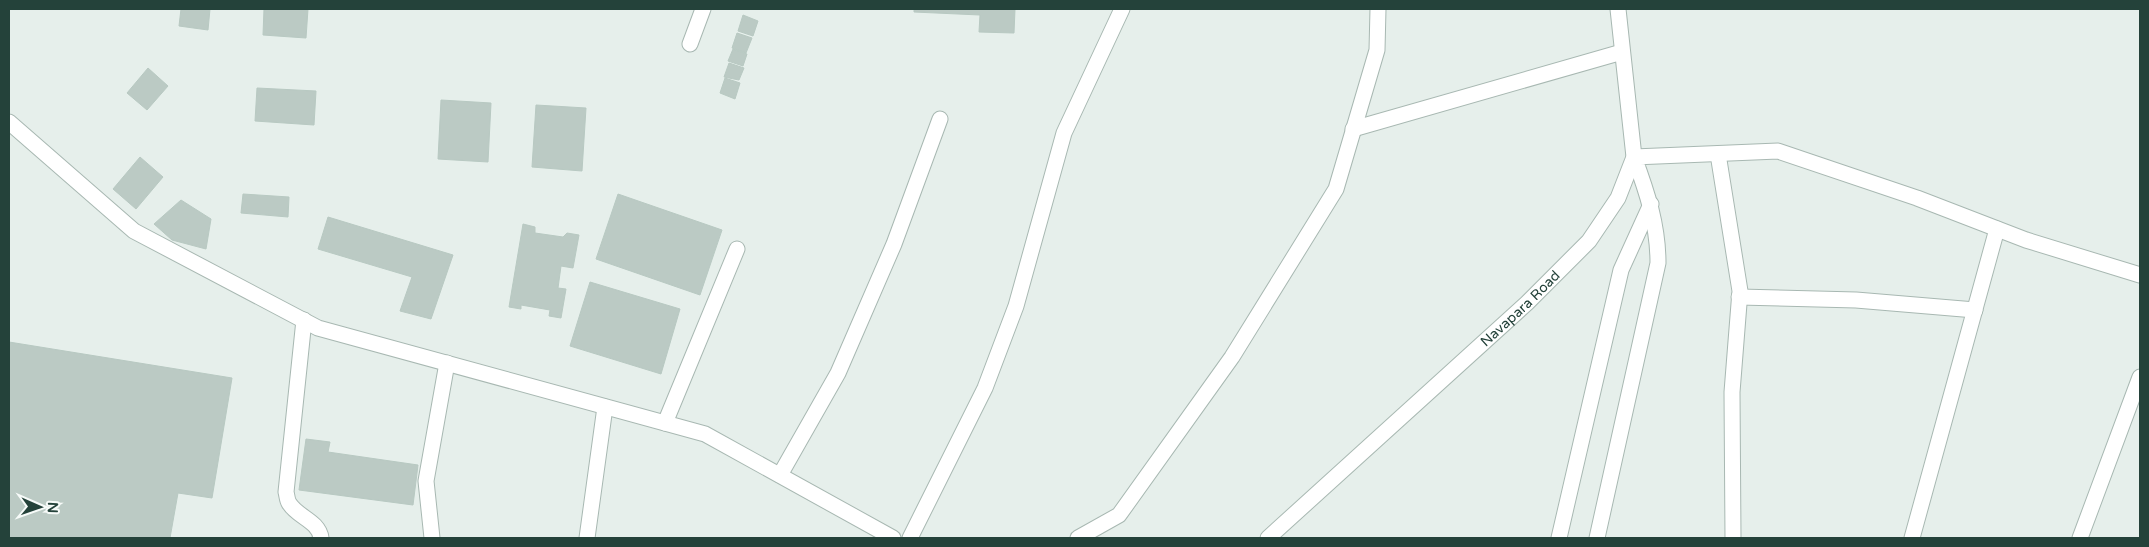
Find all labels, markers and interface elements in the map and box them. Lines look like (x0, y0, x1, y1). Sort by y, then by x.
street label: Navapara Road (1477, 267, 1563, 350)
north arrow (15, 482, 65, 532)
text: N (44, 502, 61, 513)

